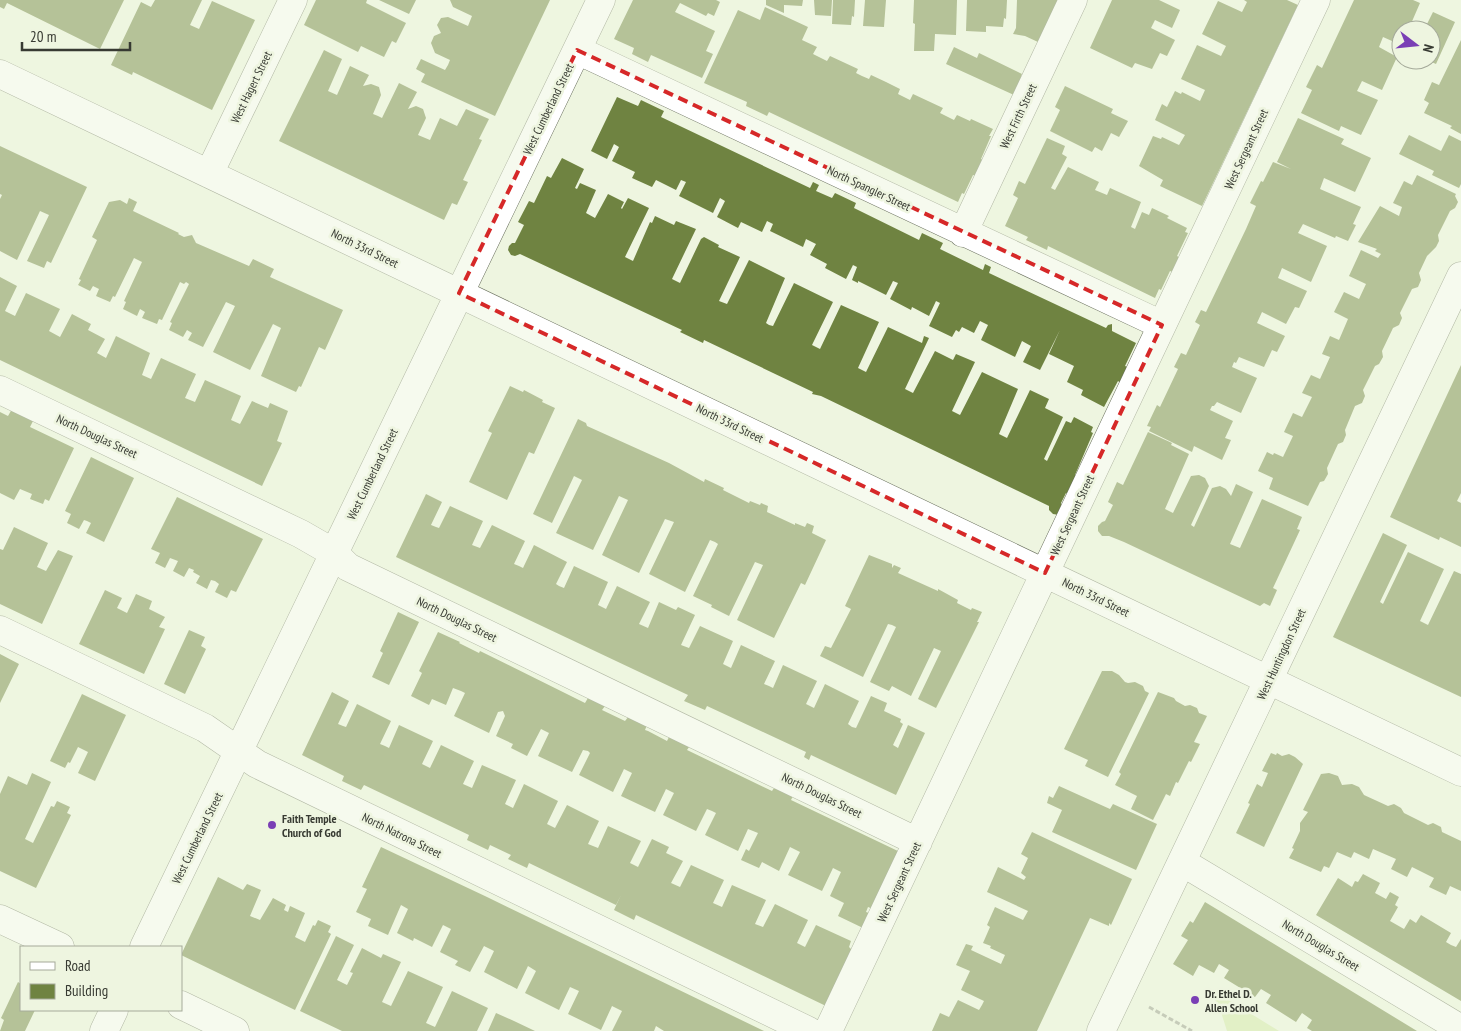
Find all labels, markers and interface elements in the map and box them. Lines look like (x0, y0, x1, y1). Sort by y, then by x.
scale bar (22, 20, 130, 52)
north arrow (1391, 20, 1441, 70)
text: 20 m (30, 27, 56, 46)
text: N (1419, 42, 1438, 55)
street label: West Hagert Street (227, 48, 275, 125)
street label: West Cumberland Street (519, 60, 577, 157)
street label: West Firth Street (996, 81, 1040, 151)
street label: West Sergeant Street (1221, 106, 1271, 191)
street label: North Spangler Street (825, 162, 914, 214)
street label: North 33rd Street (329, 225, 402, 271)
street label: North 33rd Street (694, 400, 767, 446)
street label: North Douglas Street (54, 411, 140, 462)
street label: West Cumberland Street (343, 425, 401, 522)
street label: West Sergeant Street (1047, 472, 1097, 557)
street label: North 33rd Street (1060, 574, 1133, 620)
street label: North Douglas Street (414, 593, 500, 645)
street label: West Huntingdon Street (1253, 605, 1309, 702)
street label: North Douglas Street (779, 769, 865, 821)
street label: West Cumberland Street (168, 789, 226, 886)
street label: North Natrona Street (360, 809, 445, 861)
place label: Faith Temple Church of God (282, 811, 341, 840)
marker: Faith Temple Church of God (266, 819, 278, 831)
street label: West Sergeant Street (874, 839, 924, 924)
street label: North Douglas Street (1280, 916, 1363, 974)
legend (20, 946, 182, 1011)
text: Road (65, 956, 91, 975)
text: Building (65, 981, 108, 1000)
place label: Dr. Ethel D. Allen School (1204, 986, 1258, 1015)
marker: Dr. Ethel D. Allen School (1189, 994, 1201, 1006)

